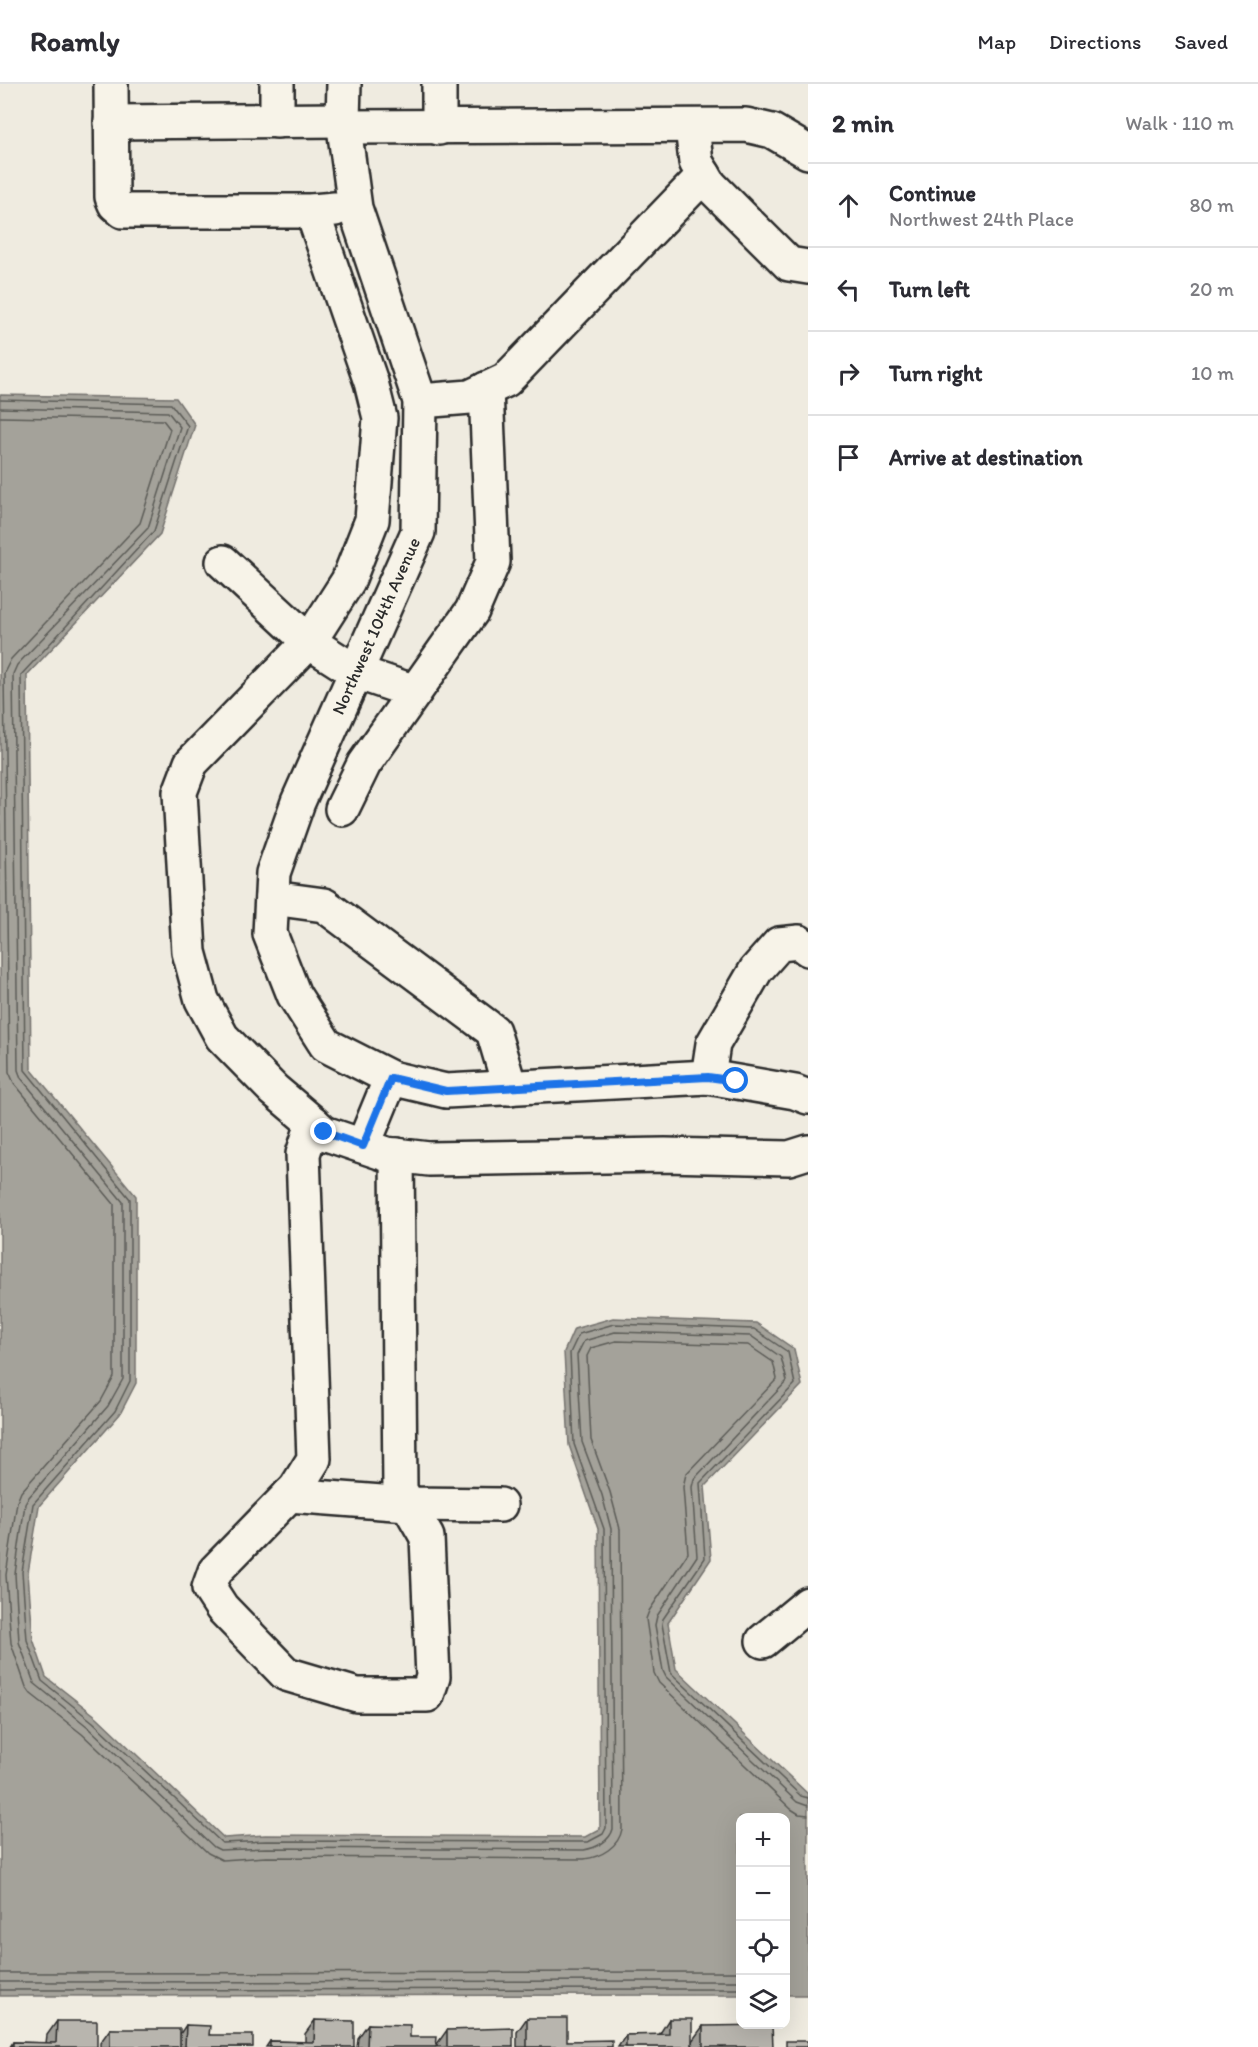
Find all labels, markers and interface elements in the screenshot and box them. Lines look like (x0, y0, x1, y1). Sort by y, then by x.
text: Roamly (30, 24, 120, 58)
text: Map (978, 29, 1016, 54)
text: Directions (1049, 29, 1141, 54)
text: Saved (1174, 29, 1228, 54)
text: 2 min (832, 107, 894, 139)
text: Walk · 110 m (1125, 111, 1234, 135)
text: Continue (889, 180, 976, 207)
icon: ahead (832, 189, 865, 222)
text: 80 m (1189, 193, 1234, 217)
text: Northwest 24th Place (889, 207, 1074, 231)
icon: left (832, 273, 865, 306)
text: Turn left (889, 276, 970, 303)
text: 20 m (1190, 277, 1234, 301)
icon: right (832, 357, 865, 390)
text: Turn right (889, 360, 983, 387)
text: 10 m (1191, 361, 1234, 385)
icon: arrive (832, 441, 865, 474)
text: Arrive at destination (889, 444, 1083, 471)
street label: Northwest 104th Avenue (327, 534, 425, 718)
route start (722, 1067, 748, 1093)
route end (310, 1118, 336, 1144)
map controls (736, 1813, 790, 2029)
button: + (736, 1813, 790, 1867)
button: − (736, 1867, 790, 1921)
button: locate (736, 1921, 790, 1975)
button: layers (736, 1975, 790, 2029)

